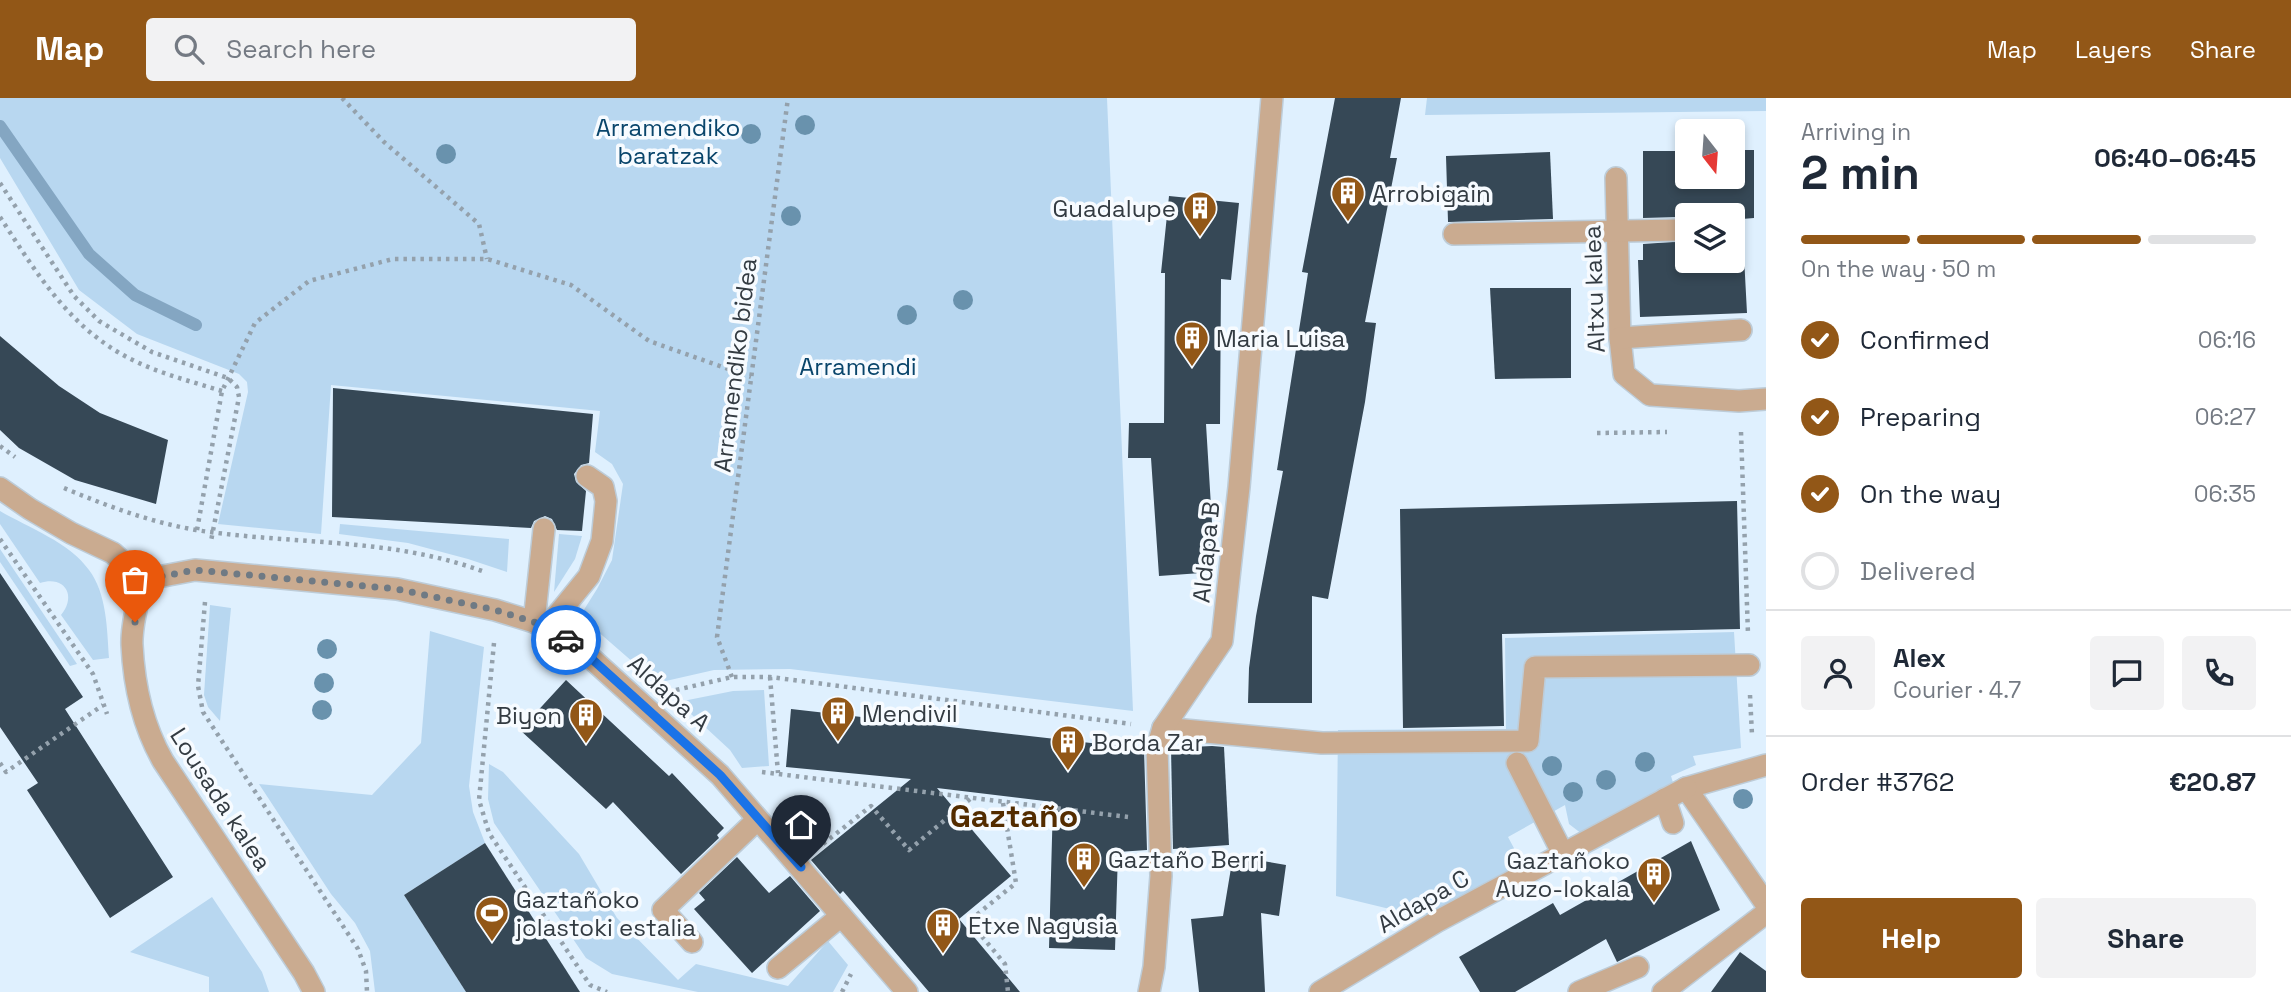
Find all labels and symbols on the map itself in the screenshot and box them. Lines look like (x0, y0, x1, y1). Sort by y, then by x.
park label: Arramendiko baratzak (596, 112, 740, 171)
north arrow (1675, 119, 1745, 189)
building icon: Arrobigain (1329, 174, 1367, 223)
place label: Arrobigain (1372, 178, 1491, 209)
building icon: Guadalupe (1181, 189, 1219, 238)
place label: Guadalupe (1053, 193, 1176, 224)
street label: Altxu kalea (1576, 225, 1612, 353)
street label: Arramendiko bidea (706, 256, 764, 474)
building icon: Maria Luisa (1173, 319, 1211, 368)
place label: Maria Luisa (1216, 323, 1346, 354)
park label: Arramendi (799, 351, 917, 382)
street label: Aldapa B (1185, 500, 1227, 604)
pin (105, 550, 165, 622)
courier (531, 605, 601, 675)
street label: Aldapa A (621, 648, 717, 738)
building icon: Mendivil (819, 694, 857, 743)
building icon: Biyon (567, 696, 605, 745)
place label: Mendivil (862, 698, 958, 729)
place label: Biyon (496, 700, 562, 731)
street label: Lousada kalea (163, 722, 279, 877)
building icon: Borda Zar (1049, 723, 1087, 772)
place label: Borda Zar (1092, 727, 1203, 758)
pin (771, 795, 831, 867)
district label: Gaztaño (950, 796, 1078, 836)
building icon: Gaztaño Berri (1065, 840, 1103, 889)
place label: Gaztaño Berri (1108, 844, 1265, 875)
place label: Gaztañoko Auzo-lokala (1496, 845, 1630, 904)
building icon: Gaztañoko Auzo-lokala (1635, 855, 1673, 904)
street label: Aldapa C (1371, 862, 1475, 940)
place label: Gaztañoko jolastoki estalia (515, 884, 696, 943)
sports icon: Gaztañoko jolastoki estalia (473, 894, 511, 943)
building icon: Etxe Nagusia (924, 906, 962, 955)
place label: Etxe Nagusia (968, 910, 1118, 941)

